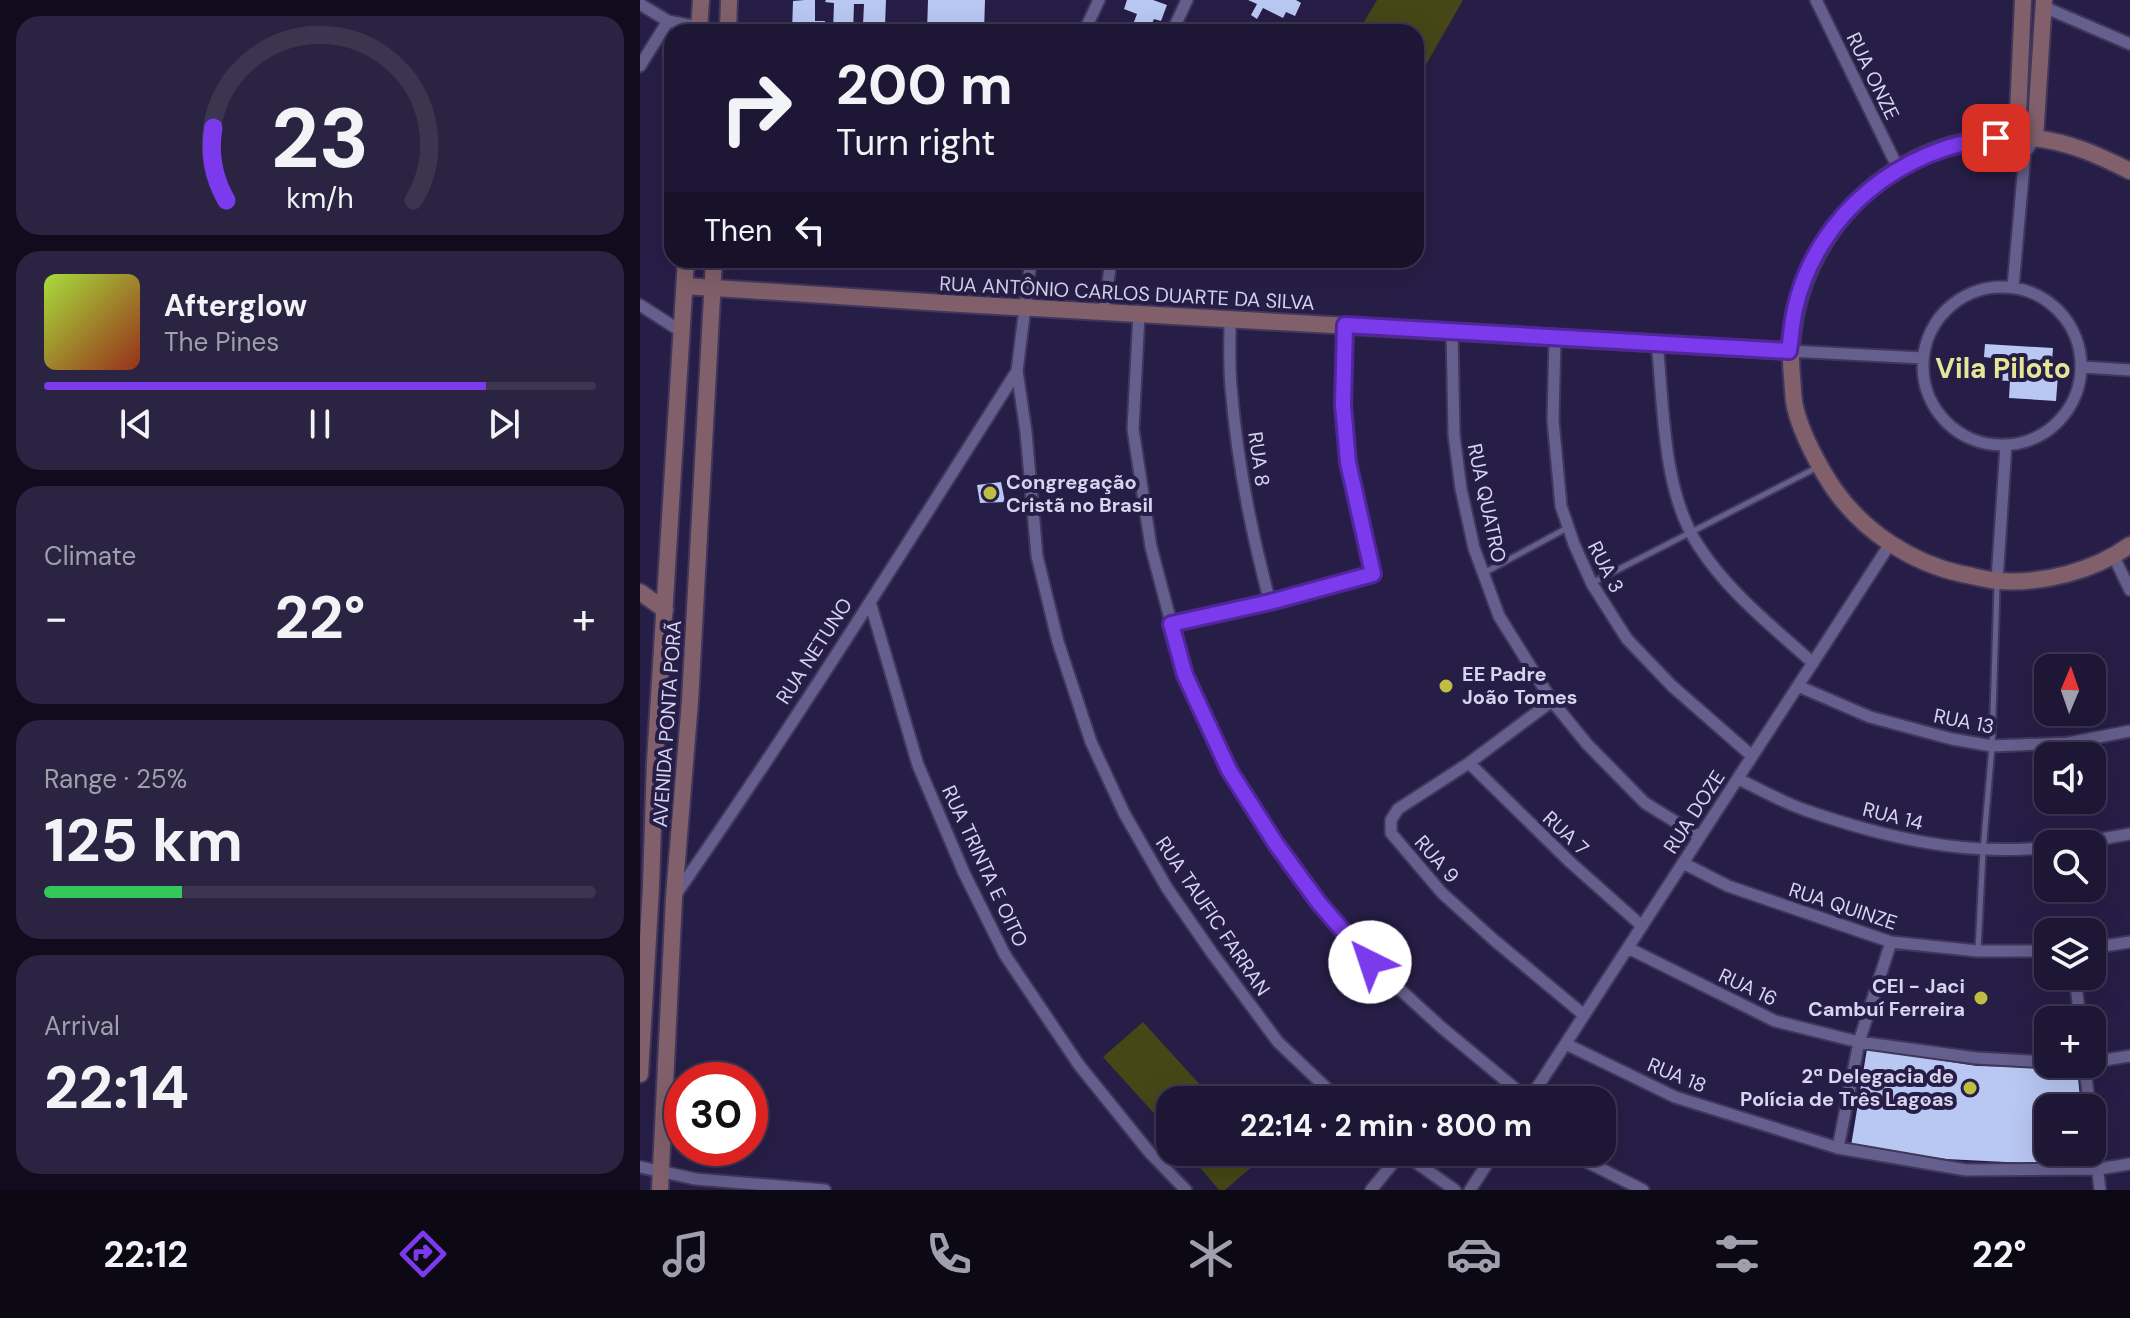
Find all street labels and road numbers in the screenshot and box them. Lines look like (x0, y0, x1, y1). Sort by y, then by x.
street label: RUA ONZE (1841, 28, 1905, 124)
street label: RUA ANTÔNIO CARLOS DUARTE DA SILVA (939, 270, 1315, 316)
street label: RUA 8 (1242, 430, 1276, 488)
street label: RUA QUATRO (1462, 441, 1512, 565)
street label: RUA 3 (1582, 537, 1630, 597)
street label: RUA NETUNO (770, 593, 858, 709)
street label: AVENIDA PONTA PORÃ (647, 620, 687, 828)
street label: RUA 13 (1932, 702, 1996, 740)
street label: RUA DOZE (1657, 765, 1731, 859)
street label: RUA TRINTA E OITO (936, 781, 1034, 951)
street label: RUA 14 (1860, 796, 1926, 836)
street label: RUA 7 (1538, 805, 1594, 861)
street label: RUA 9 (1409, 830, 1465, 888)
street label: RUA TAUFIC FARRAN (1150, 831, 1276, 1001)
street label: RUA QUINZE (1786, 876, 1900, 936)
street label: RUA 16 (1715, 962, 1781, 1012)
street label: RUA 18 (1644, 1051, 1710, 1099)

